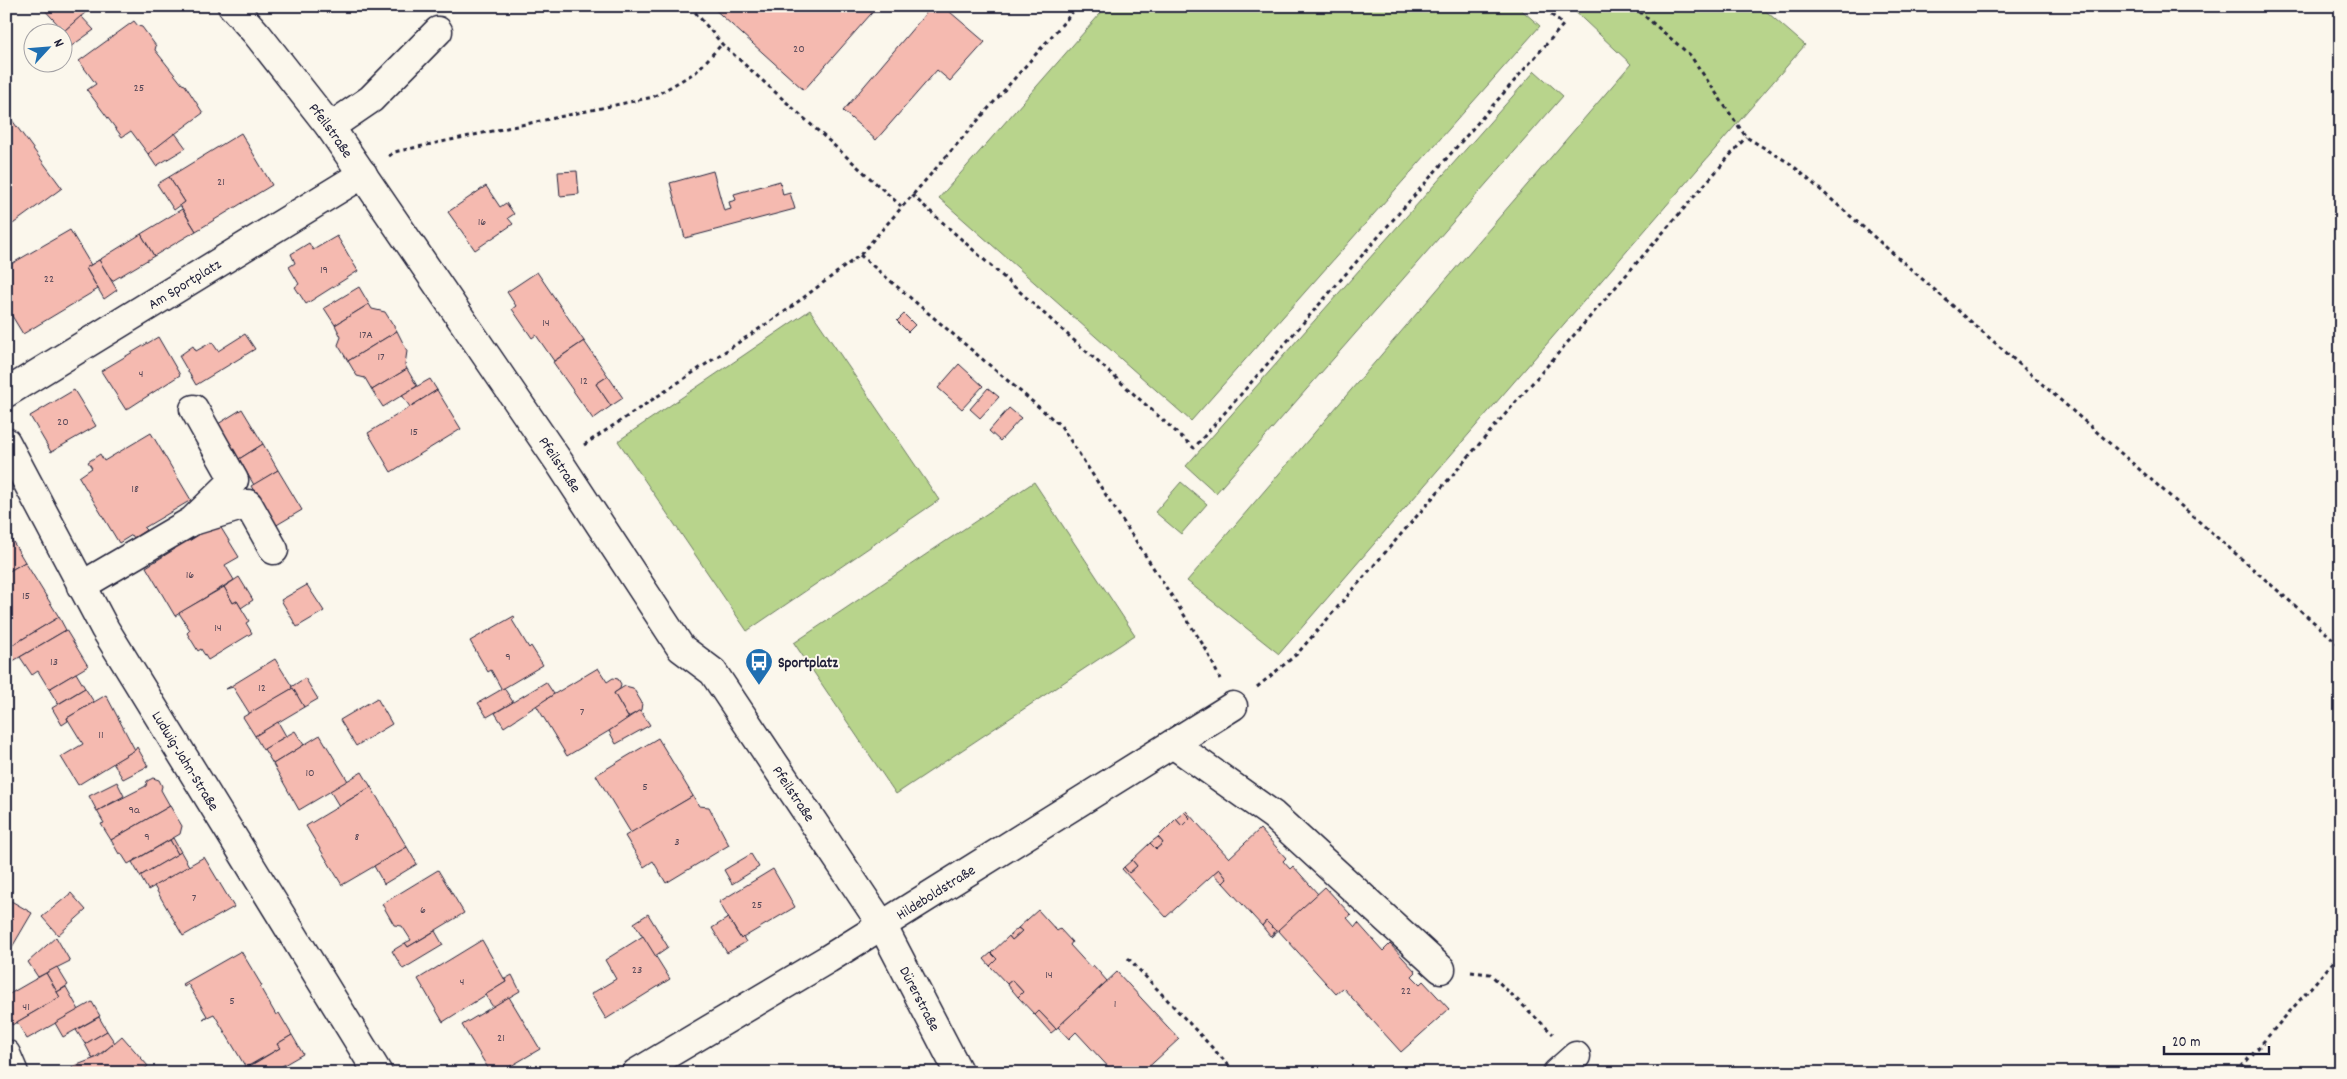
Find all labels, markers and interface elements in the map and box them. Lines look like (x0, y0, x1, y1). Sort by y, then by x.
north arrow (22, 22, 72, 72)
text: N (47, 36, 68, 51)
house number: 20 (793, 41, 805, 58)
house number: 25 (134, 80, 144, 97)
street label: Pfeilstraße (302, 99, 357, 163)
house number: 21 (217, 174, 225, 191)
house number: 16 (478, 214, 486, 231)
street label: Am Sportplatz (144, 254, 226, 316)
house number: 19 (320, 262, 328, 279)
house number: 22 (44, 271, 54, 288)
house number: 14 (542, 315, 550, 332)
house number: 17A (359, 327, 373, 344)
house number: 17 (377, 349, 385, 366)
house number: 4 (139, 366, 144, 383)
house number: 12 (580, 373, 588, 390)
house number: 20 (57, 414, 69, 431)
house number: 15 (410, 424, 418, 441)
street label: Pfeilstraße (532, 433, 585, 498)
house number: 18 (131, 481, 139, 498)
house number: 16 (186, 567, 194, 584)
house number: 15 (22, 588, 30, 605)
house number: 14 (214, 620, 222, 637)
bus stop icon: Sportplatz (744, 647, 774, 686)
house number: 9 (505, 649, 511, 666)
place label: Sportplatz (778, 653, 838, 675)
house number: 13 (50, 654, 58, 671)
house number: 12 (258, 680, 266, 697)
house number: 7 (580, 704, 585, 721)
street label: Ludwig-Jahn-Straße (145, 707, 224, 816)
house number: 11 (98, 727, 104, 744)
street label: Pfeilstraße (766, 762, 819, 827)
house number: 10 (305, 765, 315, 782)
house number: 5 (642, 779, 648, 796)
house number: 9a (128, 802, 140, 819)
house number: 9 (144, 829, 150, 846)
house number: 8 (355, 829, 360, 846)
house number: 3 (674, 834, 680, 851)
street label: Hildeboldstraße (893, 860, 981, 927)
house number: 7 (192, 890, 197, 907)
house number: 25 (752, 897, 762, 914)
house number: 6 (420, 902, 426, 919)
house number: 23 (632, 962, 642, 979)
street label: Dürerstraße (892, 963, 945, 1036)
house number: 14 (1045, 967, 1053, 984)
house number: 4 (460, 974, 465, 991)
house number: 22 (1401, 983, 1411, 1000)
house number: 5 (229, 993, 235, 1010)
house number: 1 (1114, 996, 1116, 1013)
house number: 41 (22, 999, 30, 1016)
scale bar (2164, 1024, 2270, 1056)
house number: 21 (497, 1030, 505, 1047)
text: 20 m (2172, 1032, 2200, 1054)

